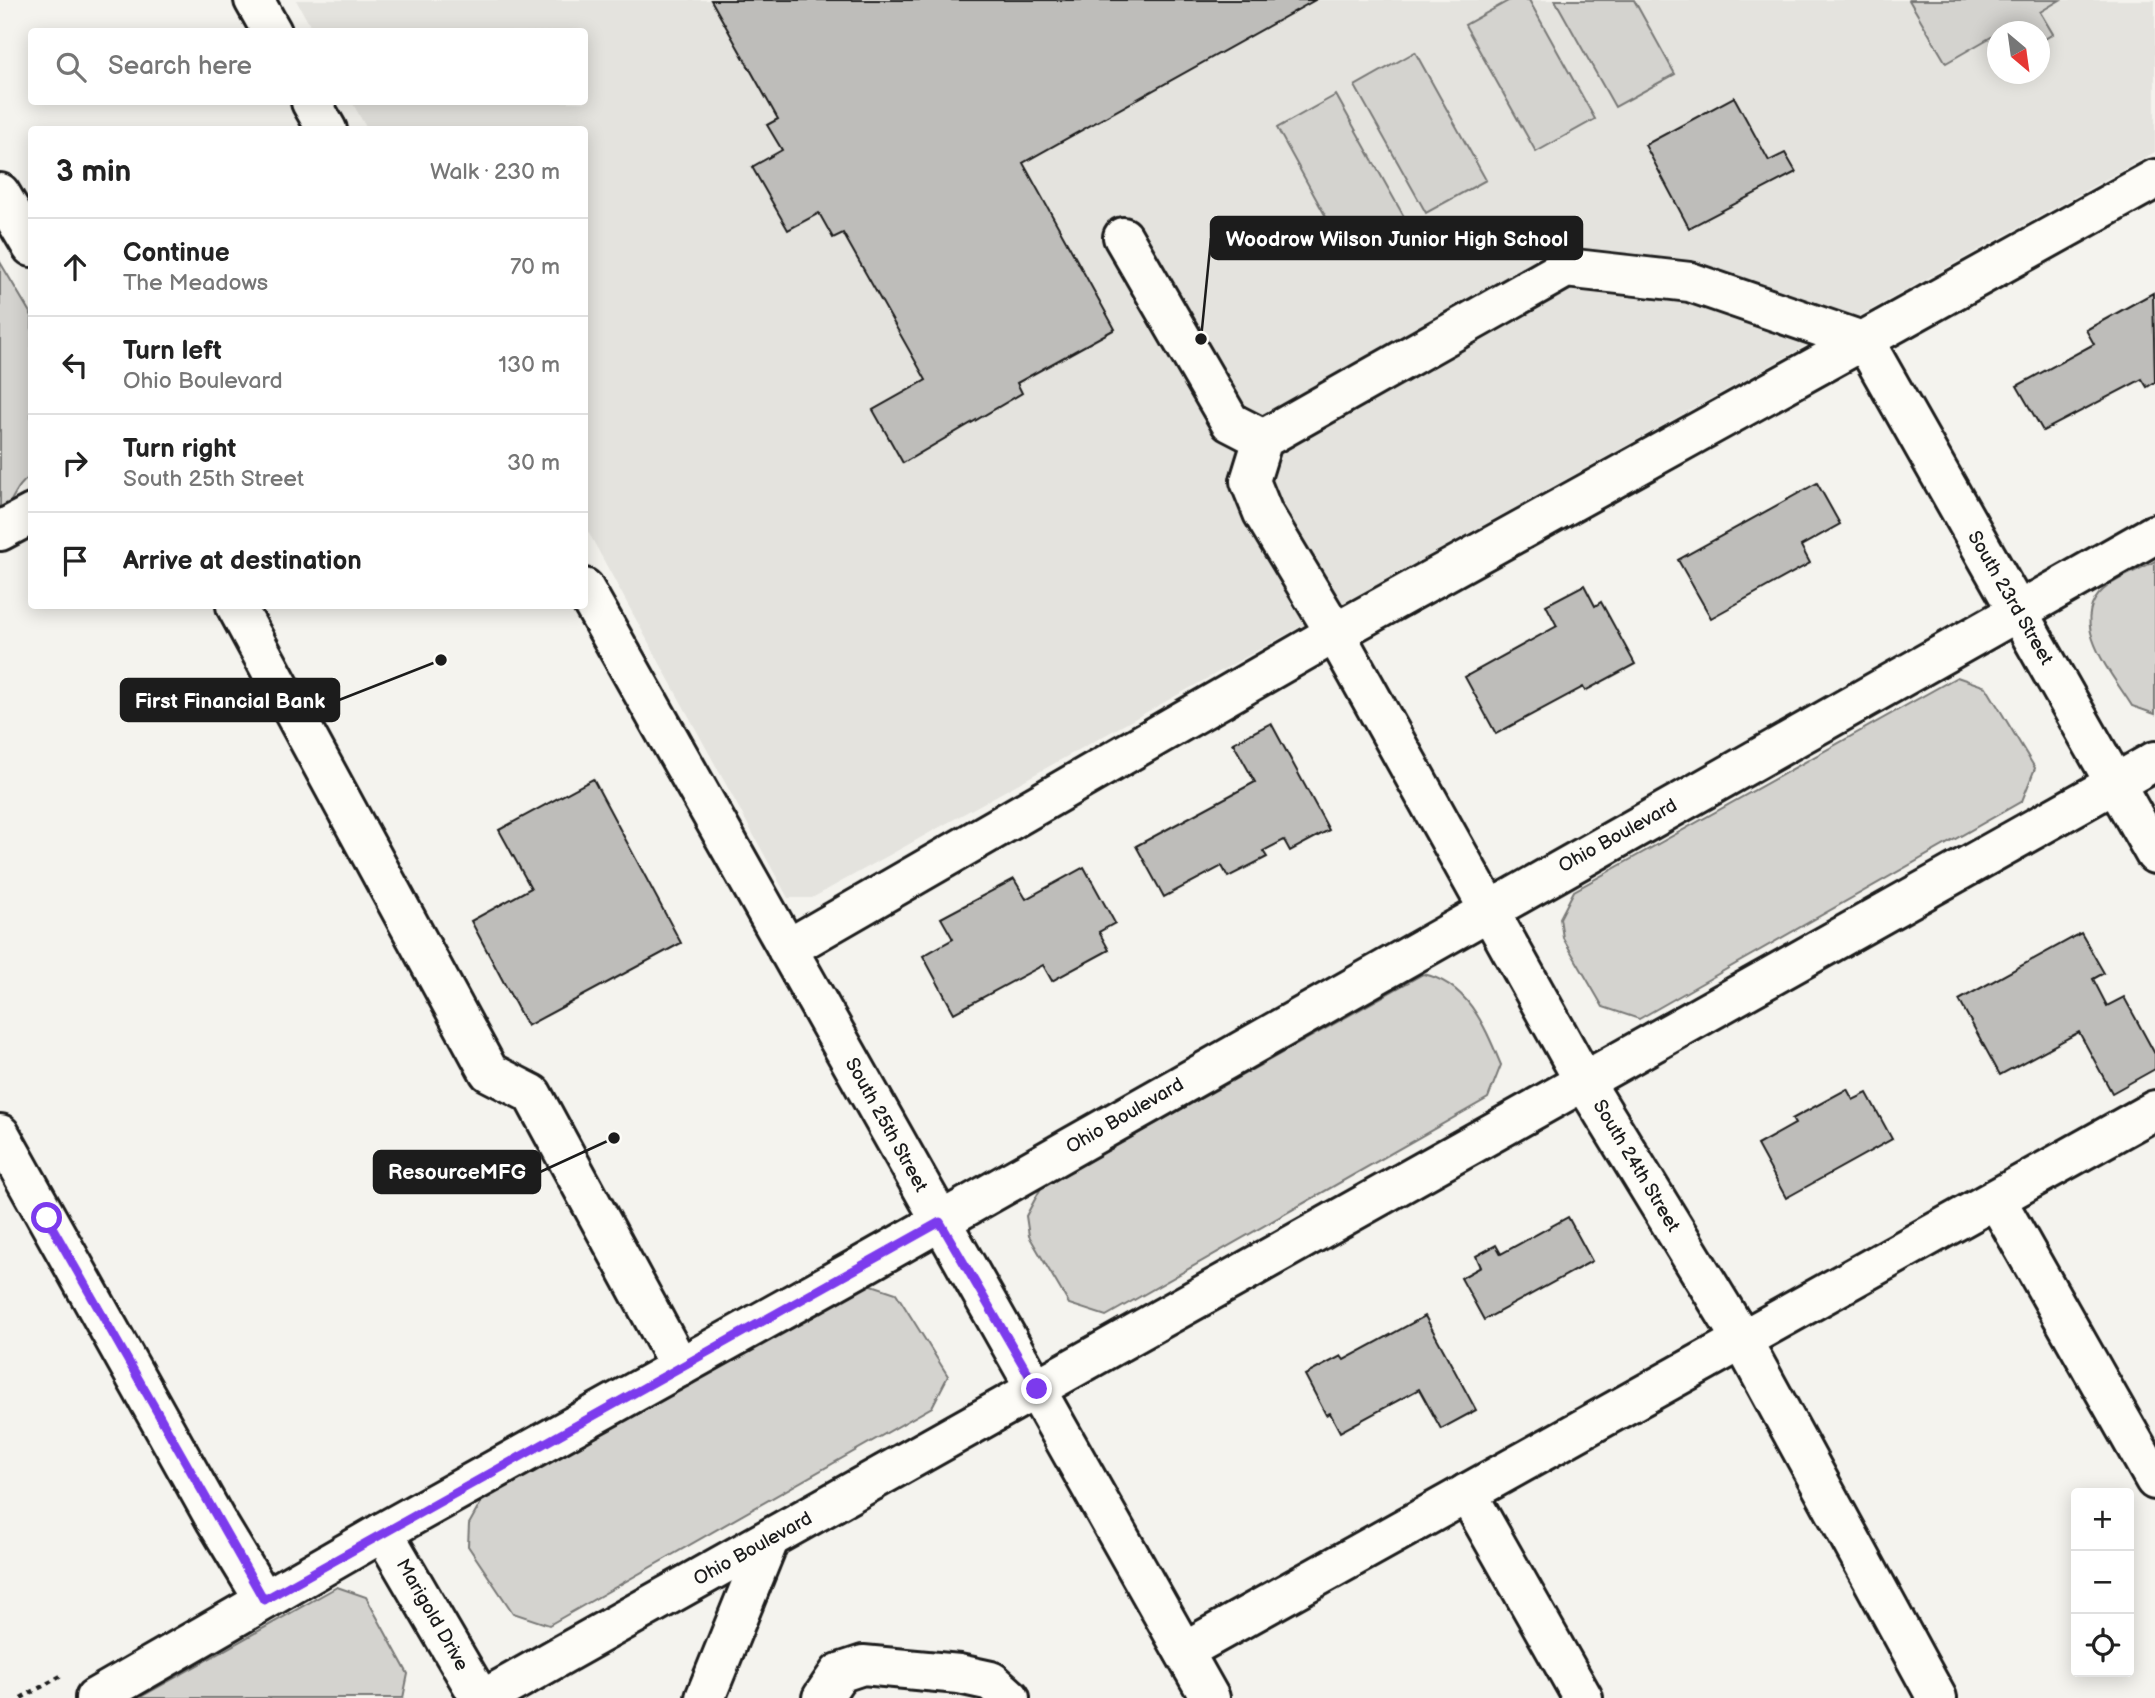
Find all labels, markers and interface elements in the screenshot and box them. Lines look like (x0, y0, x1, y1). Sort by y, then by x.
north arrow (1987, 21, 2050, 84)
search box (28, 28, 588, 105)
icon: search (52, 48, 90, 86)
text: Search here (108, 51, 252, 82)
text: 3 min (56, 154, 131, 190)
text: Walk · 230 m (430, 158, 560, 186)
callout: Woodrow Wilson Junior High School (1211, 217, 1582, 259)
text: Woodrow Wilson Junior High School (1226, 227, 1568, 252)
text: Continue (123, 238, 230, 269)
icon: ahead (56, 248, 94, 286)
text: 70 m (510, 253, 560, 281)
text: The Meadows (123, 269, 268, 297)
text: Turn left (123, 336, 222, 367)
icon: left (56, 346, 94, 384)
text: 130 m (498, 351, 560, 379)
text: Ohio Boulevard (123, 367, 283, 395)
text: Turn right (123, 434, 236, 465)
icon: right (56, 444, 94, 482)
text: 30 m (507, 449, 560, 477)
text: South 25th Street (123, 465, 304, 493)
street label: South 23rd Street (1962, 527, 2058, 669)
icon: arrive (56, 542, 94, 580)
text: Arrive at destination (123, 546, 362, 577)
callout: First Financial Bank (121, 679, 339, 721)
text: First Financial Bank (135, 689, 325, 714)
street label: Ohio Boulevard (1555, 794, 1681, 878)
street label: South 25th Street (840, 1054, 932, 1196)
street label: Ohio Boulevard (1062, 1073, 1188, 1159)
street label: South 24th Street (1588, 1096, 1685, 1236)
callout: ResourceMFG (374, 1151, 540, 1193)
text: ResourceMFG (388, 1160, 526, 1185)
route start (31, 1202, 62, 1233)
route end (1021, 1373, 1052, 1404)
map controls (2071, 1488, 2134, 1677)
button: + (2071, 1488, 2134, 1551)
street label: Ohio Boulevard (690, 1507, 816, 1591)
button: − (2071, 1551, 2134, 1614)
street label: Marigold Drive (391, 1555, 473, 1675)
button: locate (2071, 1614, 2134, 1677)

